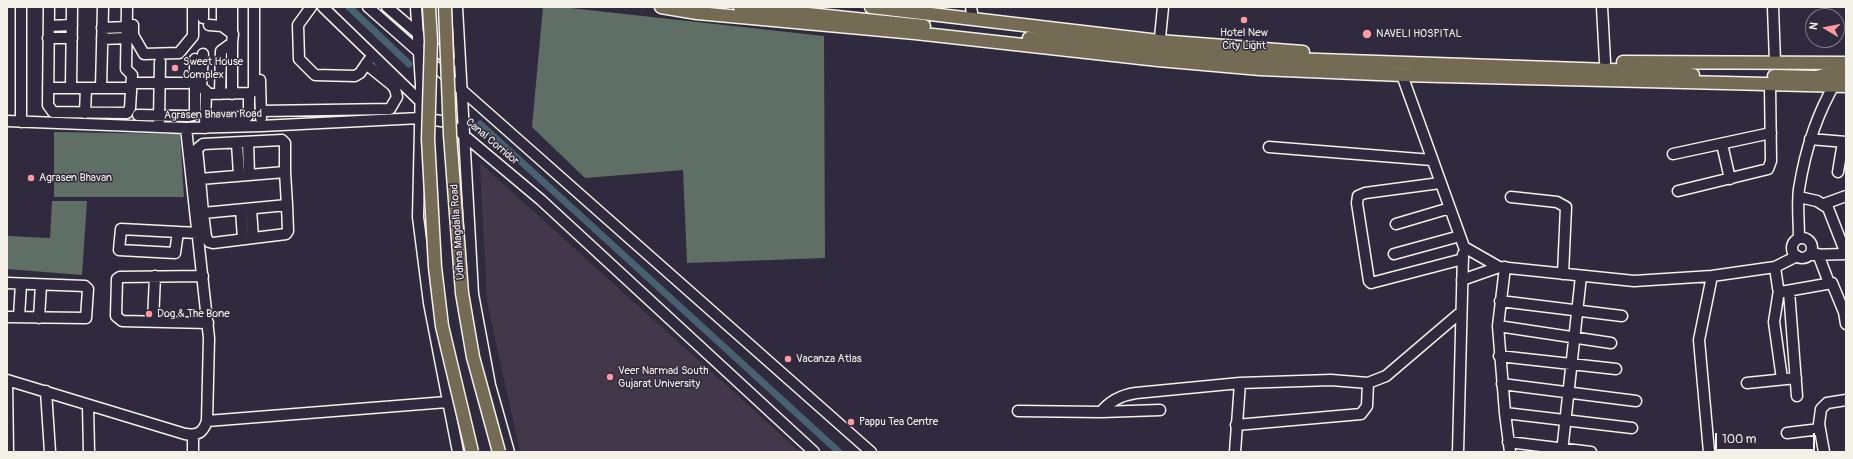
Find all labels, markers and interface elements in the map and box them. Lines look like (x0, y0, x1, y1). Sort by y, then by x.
north arrow (1805, 8, 1845, 48)
marker: Hotel New City Light (1239, 15, 1249, 25)
text: N (1807, 21, 1821, 31)
place label: Hotel New City Light (1220, 26, 1268, 52)
place label: NAVELI HOSPITAL (1376, 27, 1462, 41)
marker: NAVELI HOSPITAL (1361, 28, 1373, 40)
place label: Sweet House Complex (183, 55, 243, 81)
marker: Sweet House Complex (170, 63, 180, 73)
street label: Agrasen Bhavan Road (164, 108, 262, 122)
street label: Canal Corridor (463, 116, 521, 168)
place label: Agrasen Bhavan (39, 171, 112, 185)
marker: Agrasen Bhavan (26, 173, 36, 183)
street label: Udhna Magdalla Road (448, 184, 468, 280)
place label: Dog & The Bone (157, 307, 230, 321)
marker: Dog & The Bone (144, 309, 154, 319)
place label: Vacanza Atlas (796, 352, 862, 366)
marker: Vacanza Atlas (783, 354, 793, 364)
place label: Veer Narmad South Gujarat University (618, 364, 708, 390)
marker: Veer Narmad South Gujarat University (605, 372, 615, 382)
place label: Pappu Tea Centre (859, 415, 938, 429)
marker: Pappu Tea Centre (846, 417, 856, 427)
scale bar (1717, 425, 1817, 451)
text: 100 m (1722, 432, 1756, 447)

